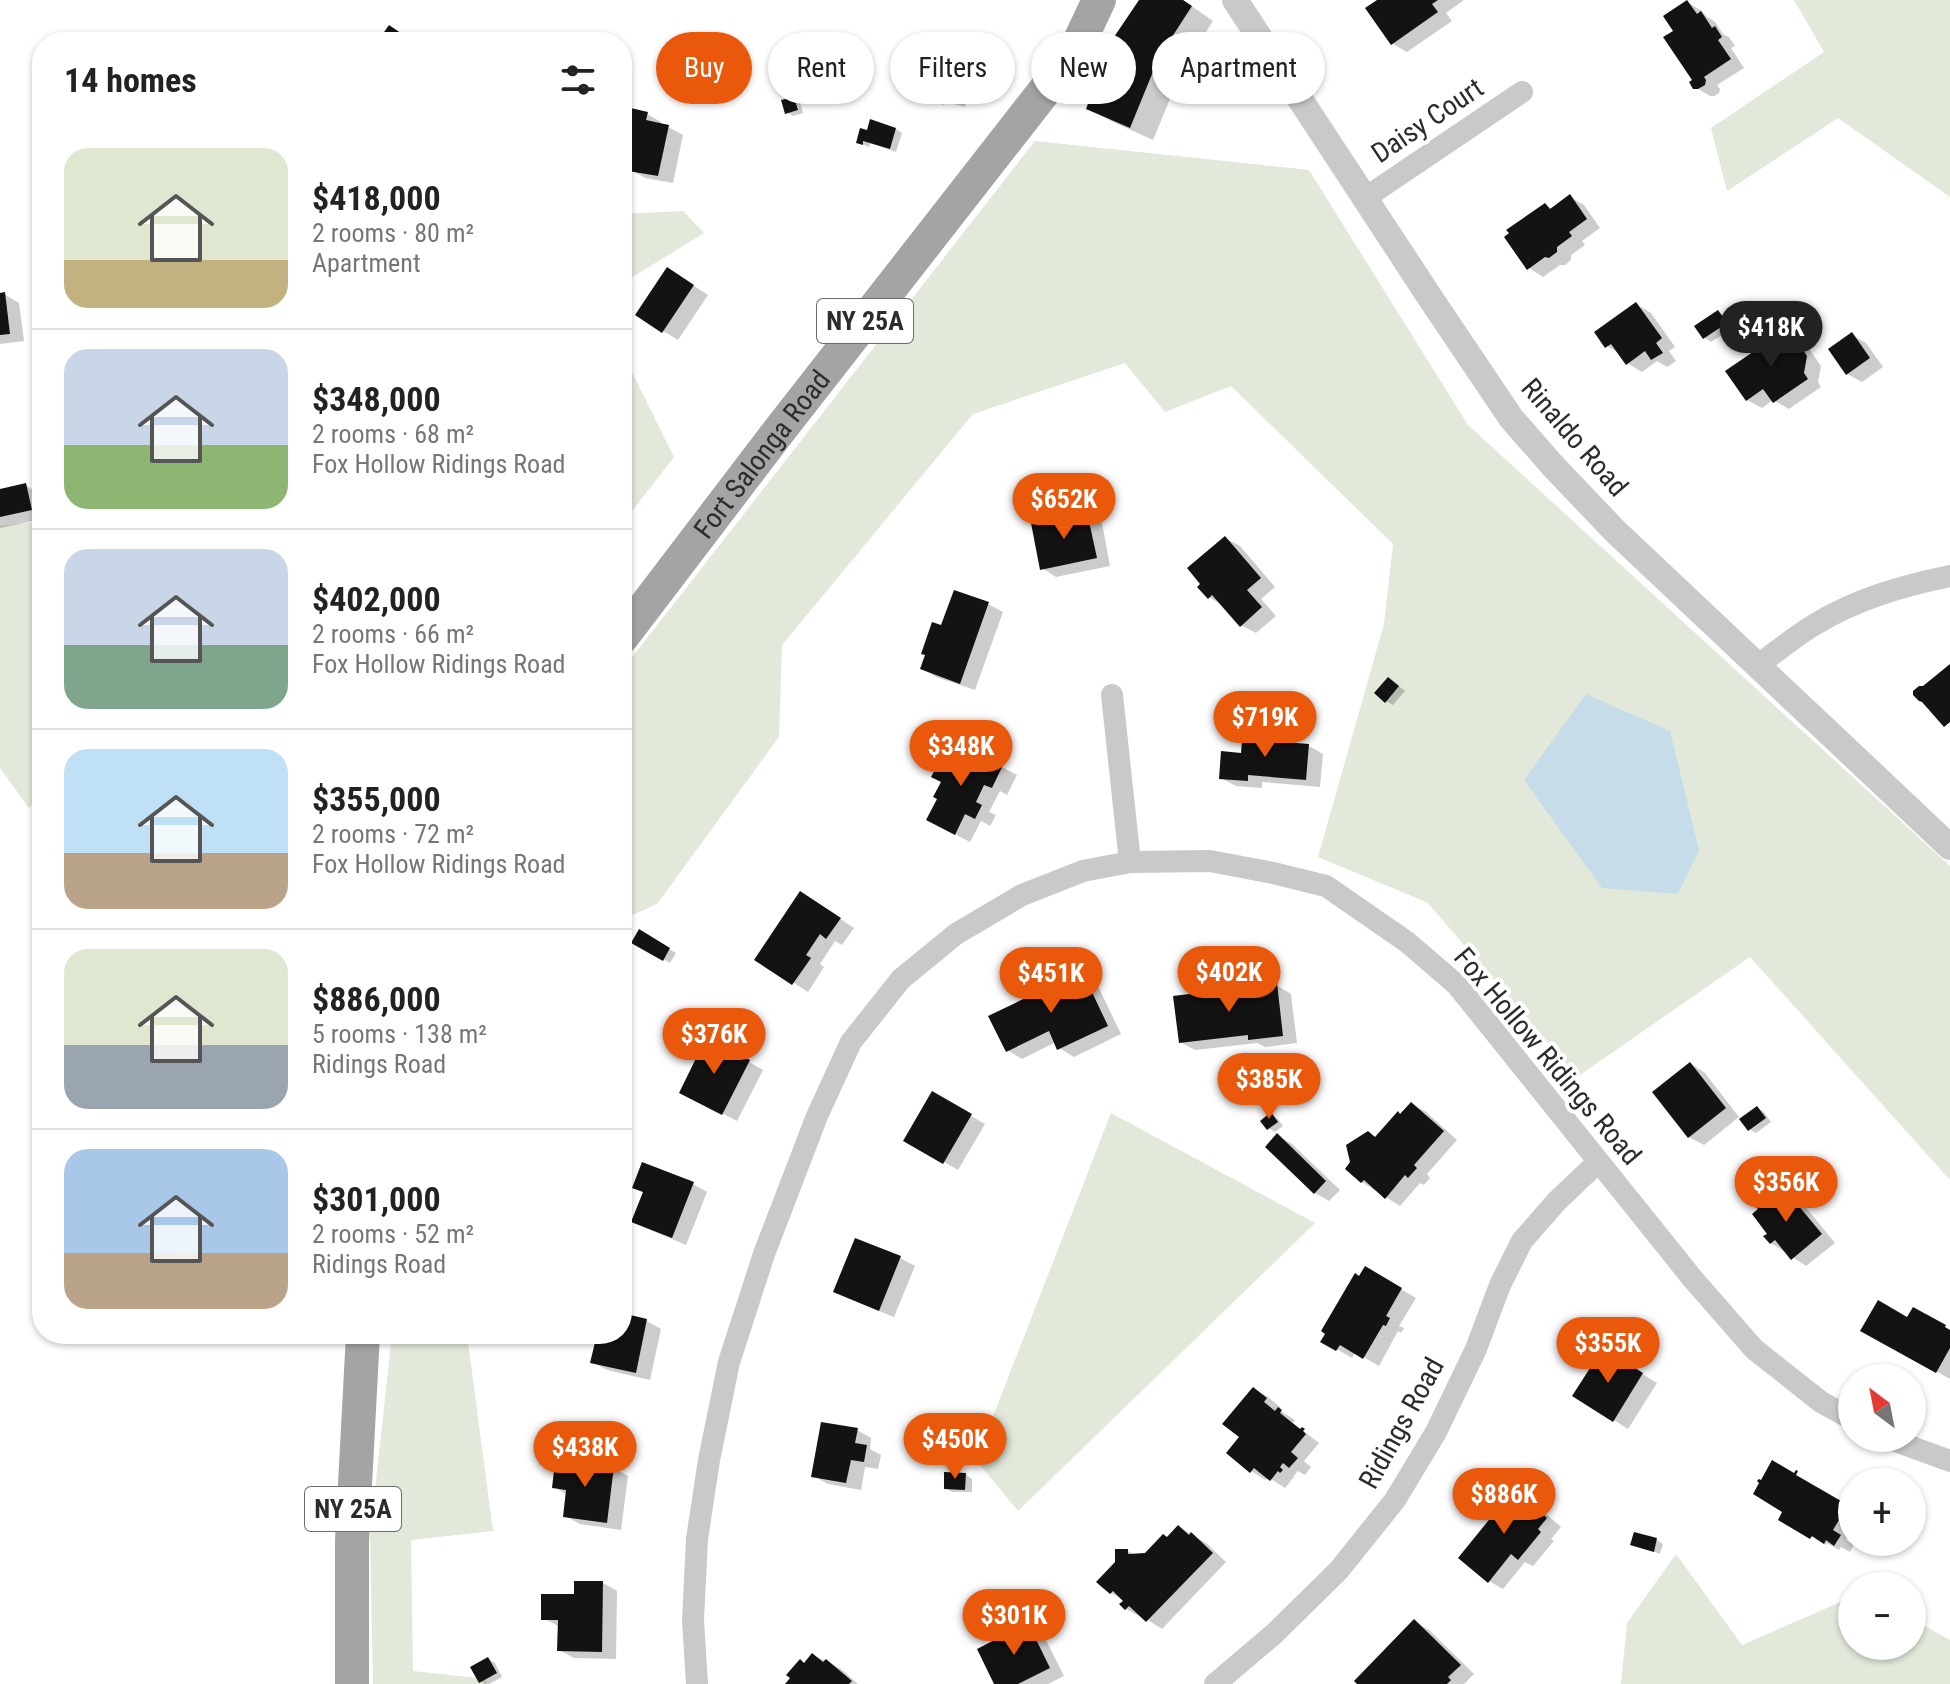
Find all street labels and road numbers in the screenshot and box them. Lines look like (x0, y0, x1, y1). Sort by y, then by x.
street label: Daisy Court (1365, 71, 1489, 170)
road number: NY 25A (817, 299, 913, 343)
street label: Fort Salonga Road (687, 364, 837, 545)
street label: Rinaldo Road (1515, 372, 1635, 503)
street label: Fox Hollow Ridings Road (1447, 941, 1648, 1171)
street label: Ridings Road (1352, 1352, 1451, 1494)
road number: NY 25A (305, 1487, 401, 1531)

